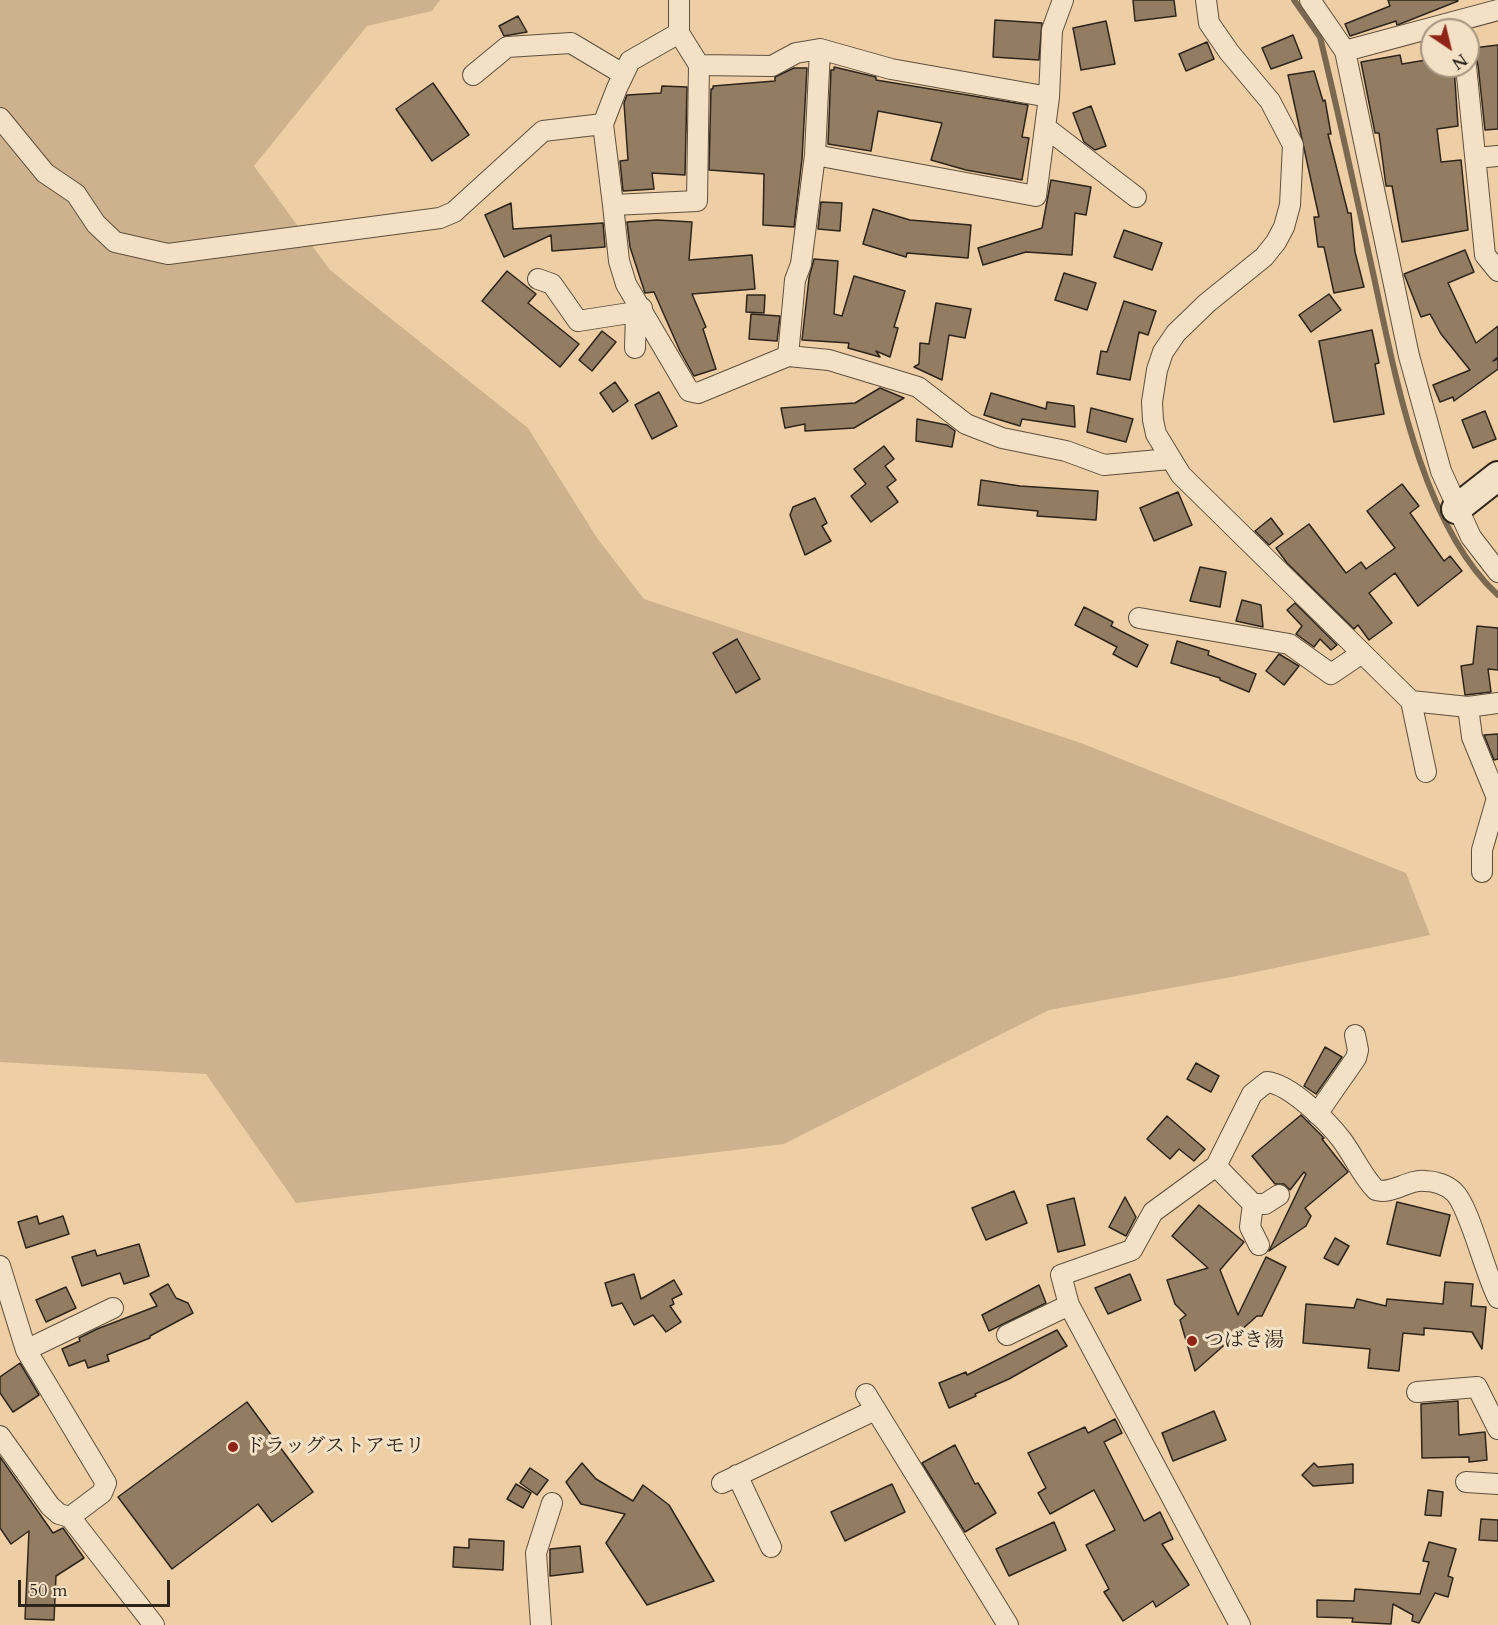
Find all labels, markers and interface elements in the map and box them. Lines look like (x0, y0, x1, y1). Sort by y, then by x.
north arrow (1420, 18, 1480, 78)
text: N (1447, 48, 1471, 74)
place label: つばき湯 (1204, 1329, 1284, 1353)
marker: つばき湯 (1185, 1334, 1199, 1348)
place label: ドラッグストアモリ (245, 1435, 425, 1459)
marker: ドラッグストアモリ (226, 1440, 240, 1454)
scale bar (21, 1568, 172, 1606)
text: 50 m (29, 1578, 68, 1603)

